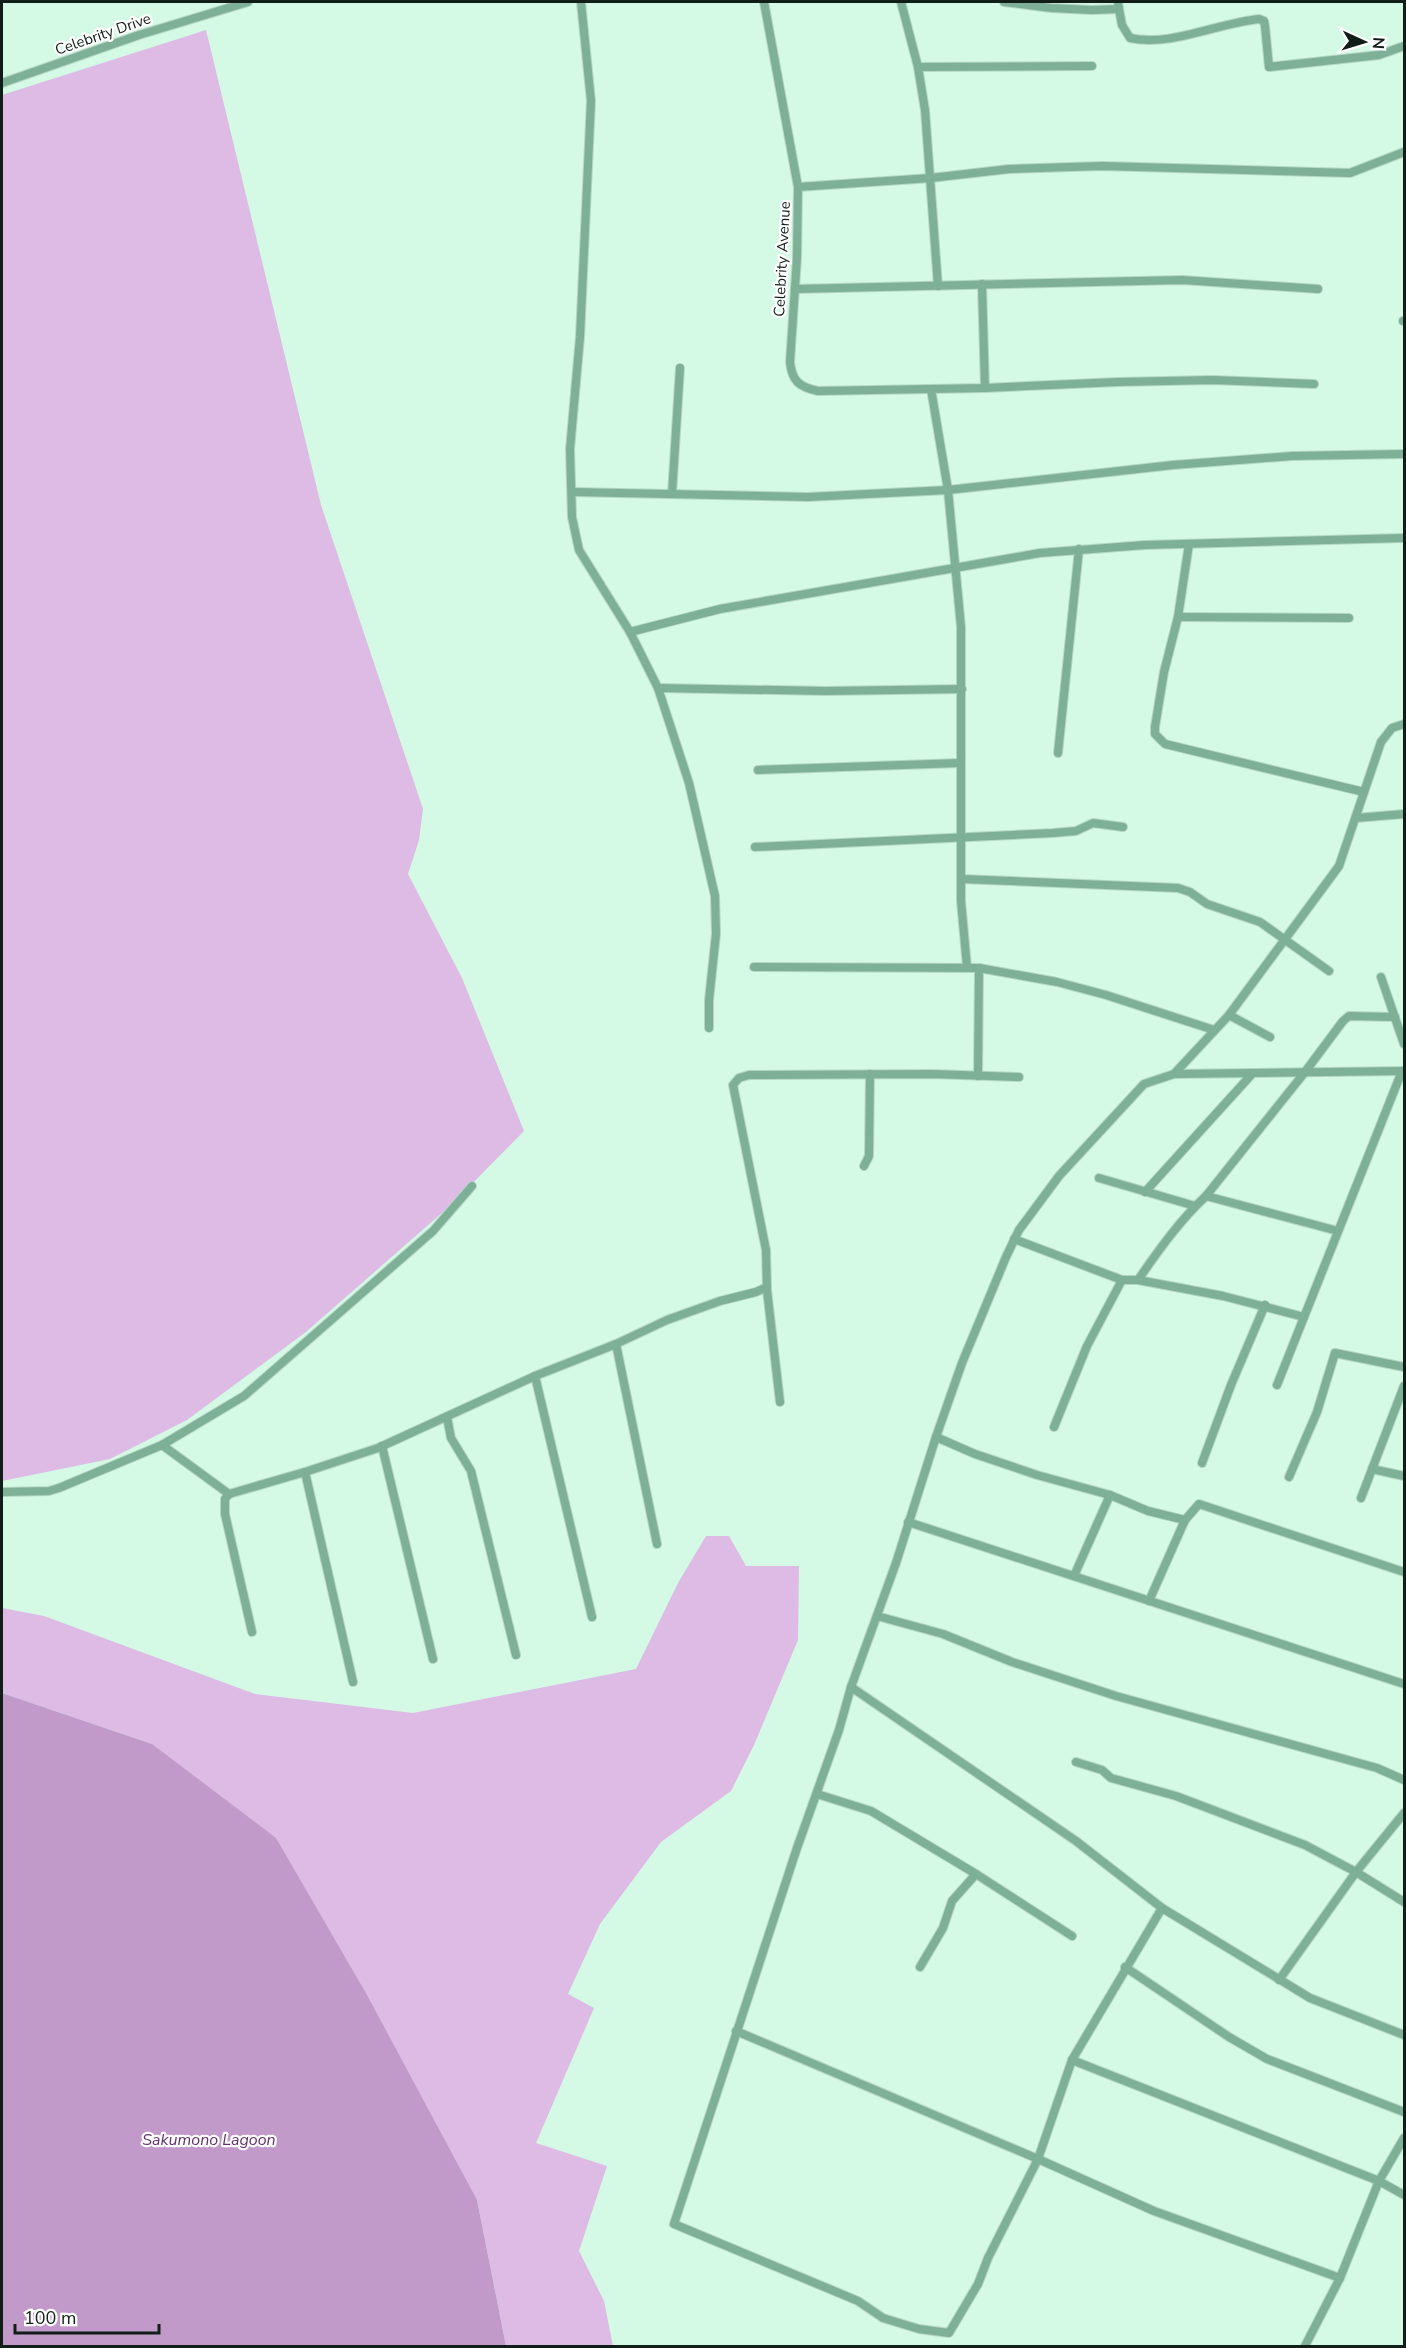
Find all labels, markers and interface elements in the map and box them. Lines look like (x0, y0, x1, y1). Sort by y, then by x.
street label: Celebrity Drive (52, 8, 154, 60)
north arrow (1334, 12, 1394, 72)
text: N (1367, 36, 1389, 50)
street label: Celebrity Avenue (769, 201, 795, 317)
water label: Sakumono Lagoon (142, 2129, 276, 2151)
scale bar (15, 2297, 159, 2335)
text: 100 m (24, 2306, 76, 2330)

